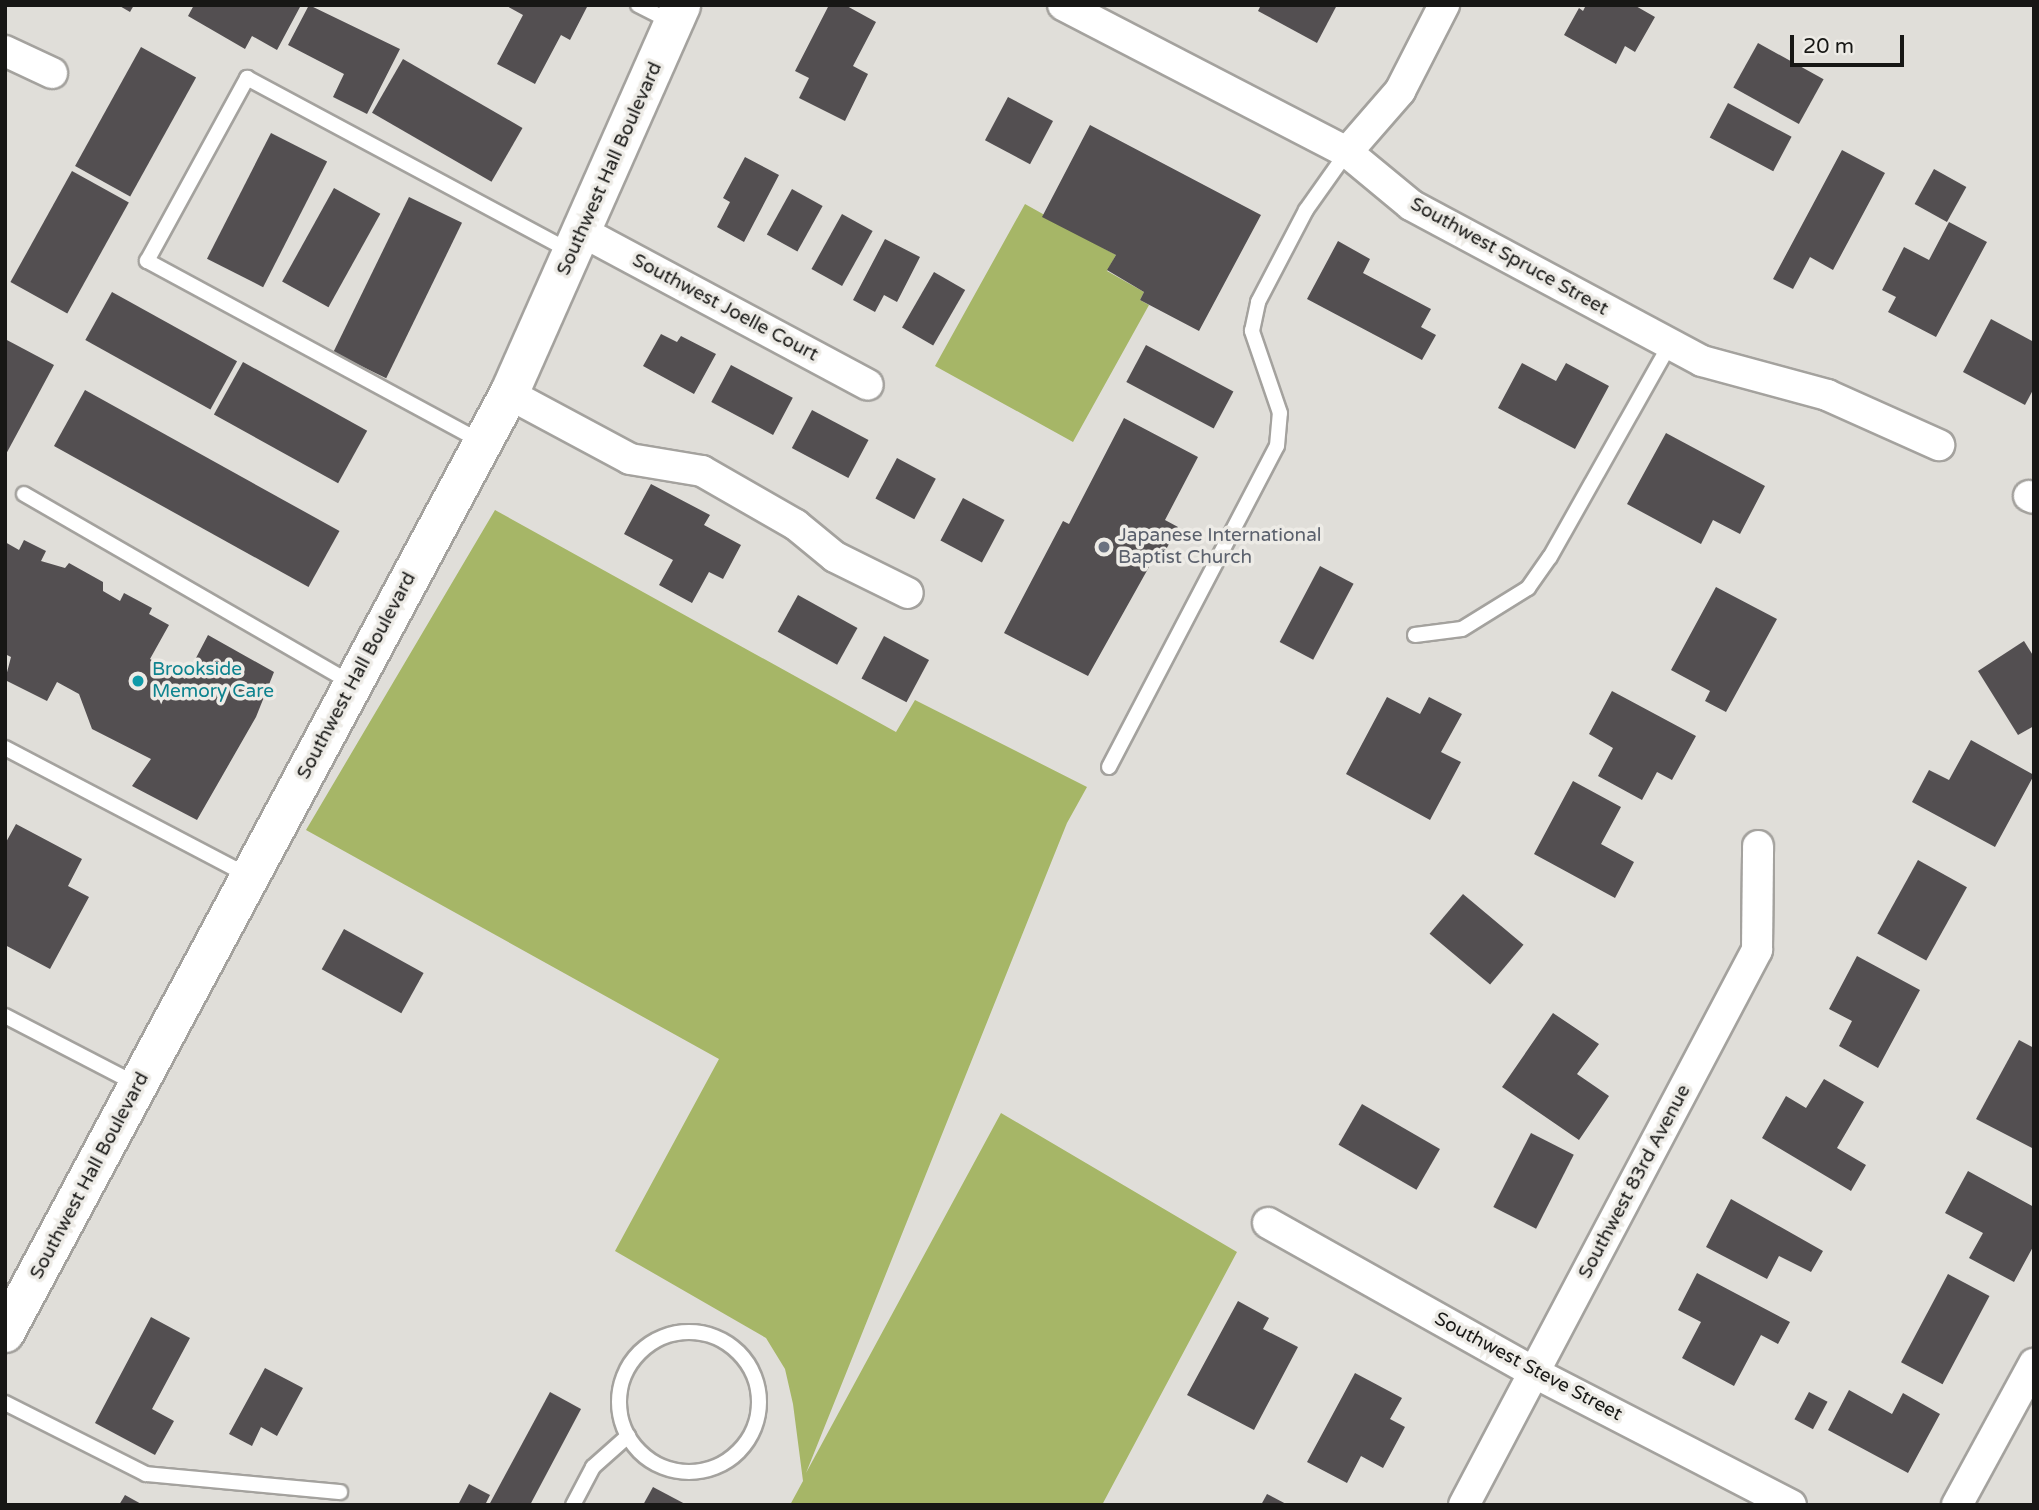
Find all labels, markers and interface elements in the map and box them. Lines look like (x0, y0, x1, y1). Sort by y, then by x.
scale bar (1794, 21, 1908, 65)
text: 20 m (1803, 34, 1854, 59)
street label: Southwest Hall Boulevard (553, 59, 667, 279)
street label: Southwest Spruce Street (1406, 193, 1612, 321)
street label: Southwest Joelle Court (628, 249, 822, 367)
place label: Japanese International Baptist Church (1118, 525, 1322, 569)
marker: Japanese International Baptist Church (1096, 539, 1112, 555)
street label: Southwest Hall Boulevard (293, 569, 421, 783)
place label: Brookside Memory Care (152, 659, 274, 703)
marker: Brookside Memory Care (130, 673, 146, 689)
street label: Southwest Hall Boulevard (26, 1069, 154, 1283)
street label: Southwest 83rd Avenue (1574, 1081, 1696, 1283)
street label: Southwest Steve Street (1430, 1308, 1626, 1426)

